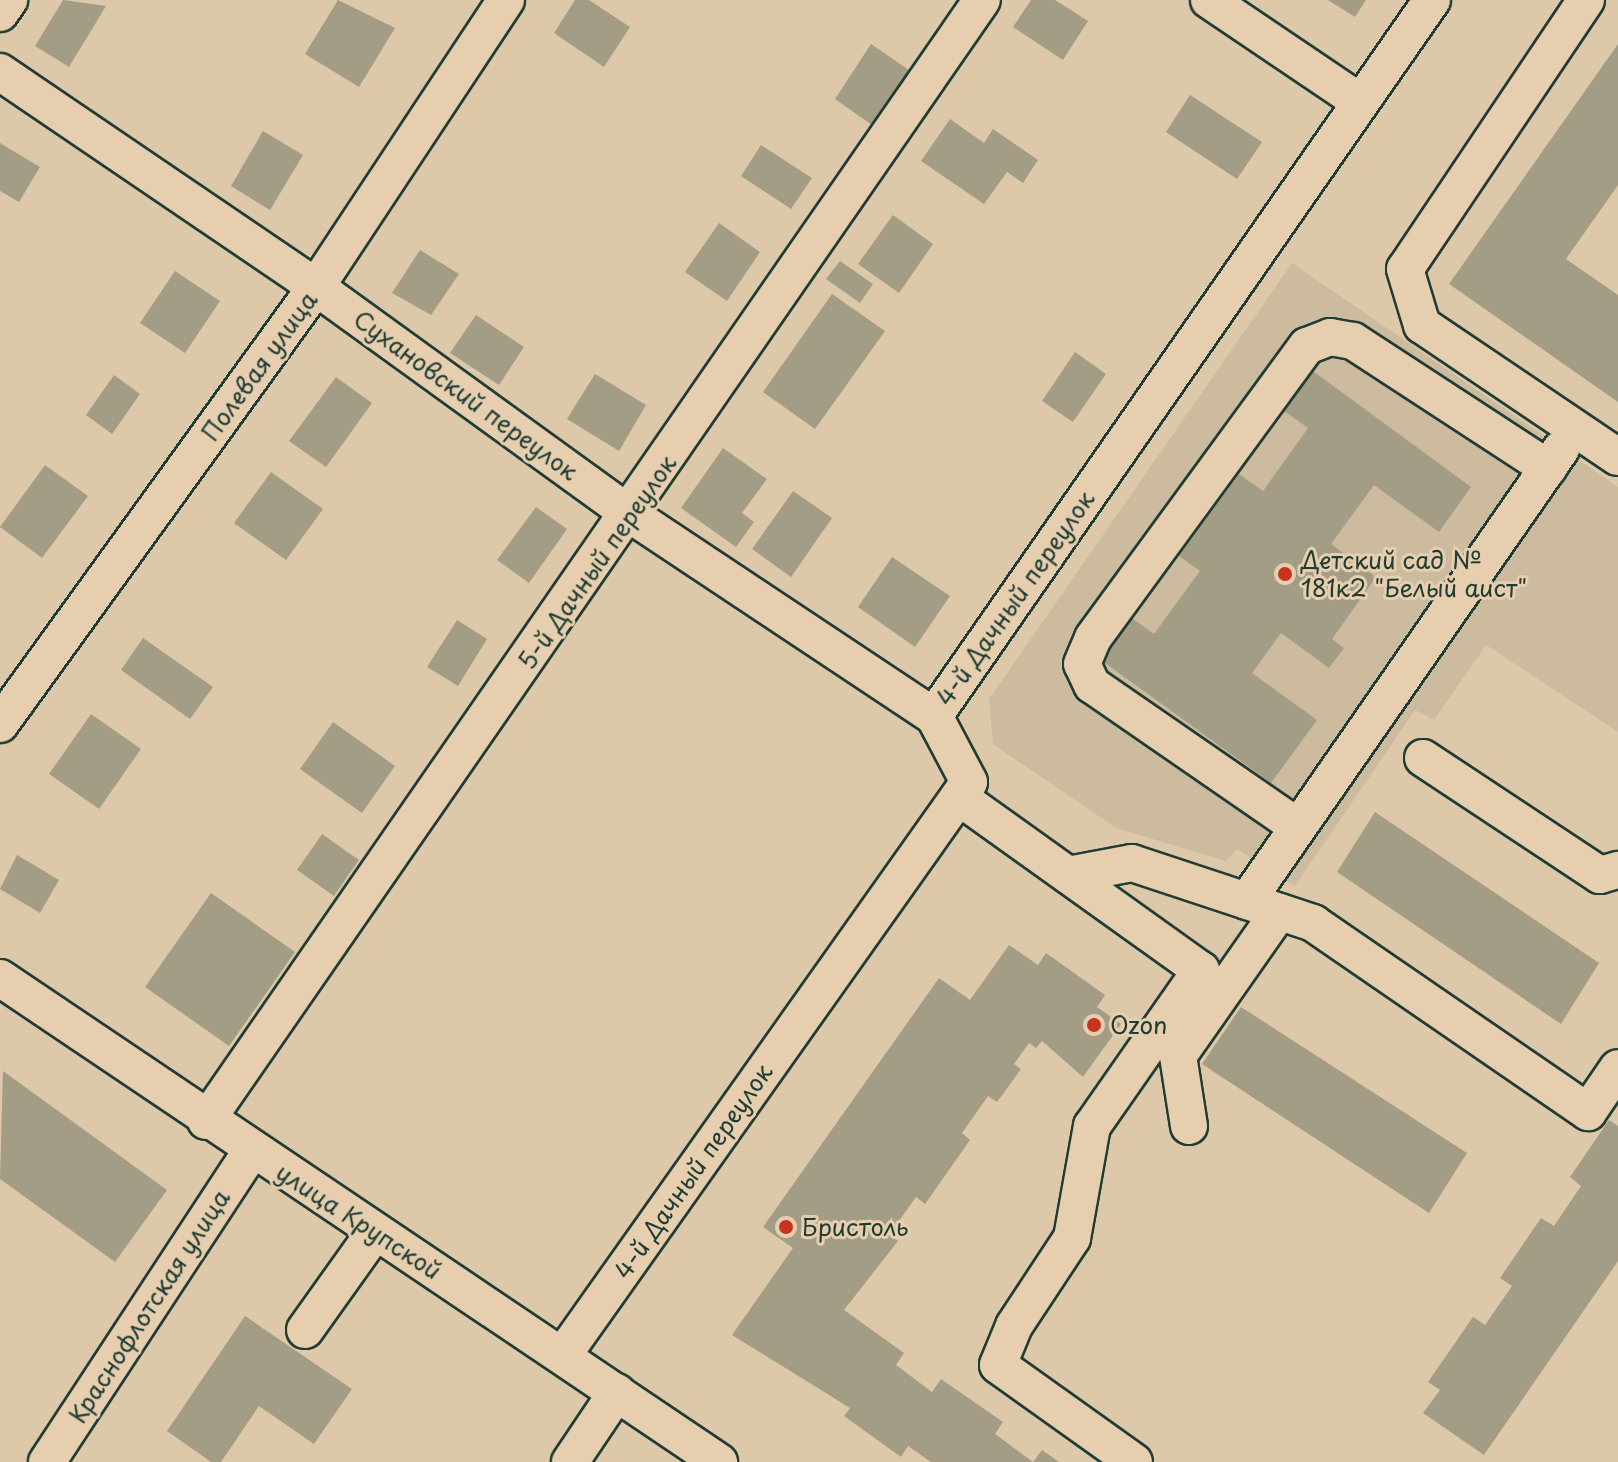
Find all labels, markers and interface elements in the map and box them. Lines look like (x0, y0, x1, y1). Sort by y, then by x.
street label: Полевая улица (195, 286, 323, 446)
street label: Сухановский переулок (348, 304, 584, 486)
street label: 5-й Дачный переулок (512, 449, 682, 675)
street label: 4-й Дачный переулок (929, 484, 1101, 712)
place label: Детский сад № 181к2 "Белый аист" (1301, 546, 1528, 602)
marker: Детский сад № 181к2 "Белый аист" (1276, 565, 1294, 583)
place label: Ozon (1110, 1011, 1167, 1039)
marker: Ozon (1085, 1016, 1103, 1034)
street label: 4-й Дачный переулок (607, 1057, 779, 1285)
street label: улица Крупской (271, 1157, 447, 1285)
street label: Краснофлотская улица (62, 1183, 236, 1429)
place label: Бристоль (802, 1213, 908, 1241)
marker: Бристоль (777, 1218, 795, 1236)

